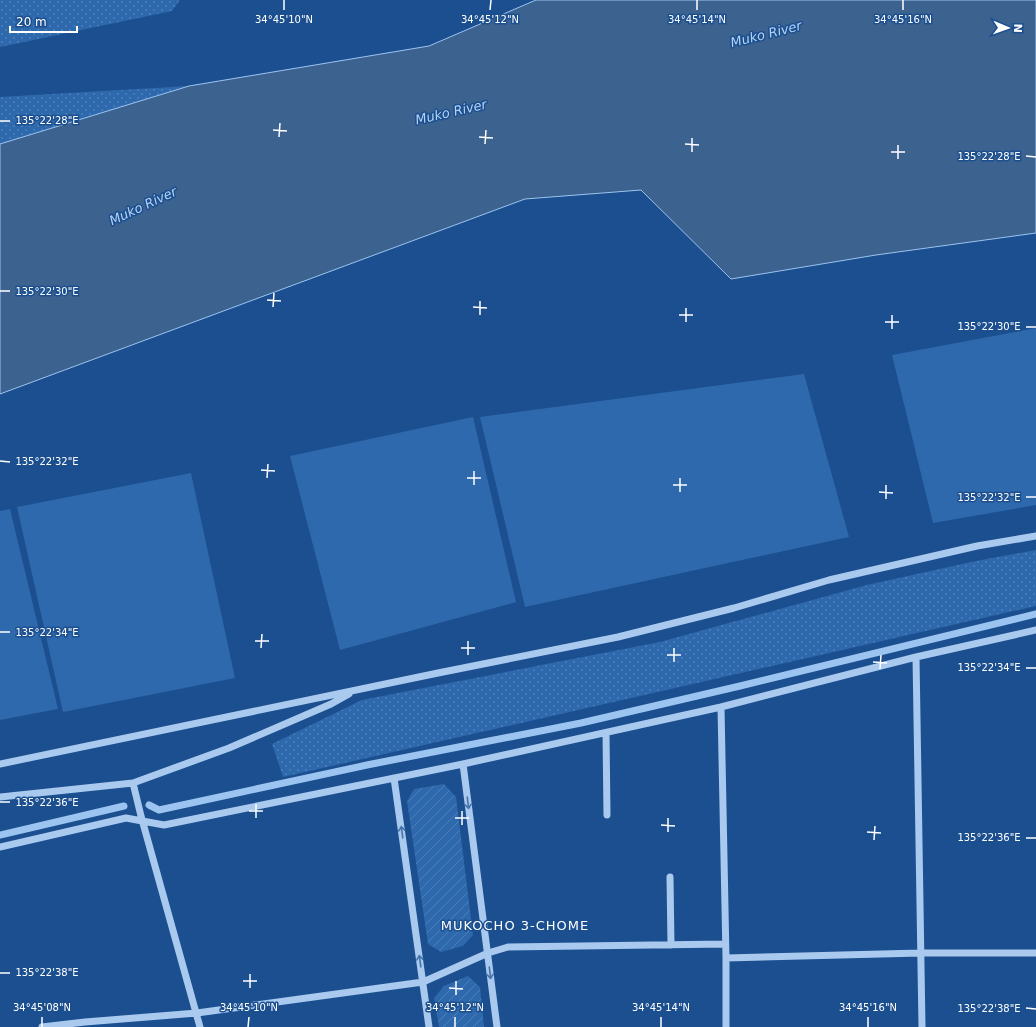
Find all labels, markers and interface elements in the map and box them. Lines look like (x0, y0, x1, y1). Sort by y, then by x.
scale bar (10, 8, 77, 34)
north arrow (988, 8, 1028, 48)
text: 34°45'10"N (255, 14, 313, 25)
text: 34°45'12"N (461, 14, 519, 25)
text: 34°45'14"N (668, 14, 726, 25)
text: 34°45'16"N (874, 14, 932, 25)
text: 20 m (16, 15, 47, 29)
water label: Muko River (729, 18, 805, 50)
text: N (1011, 23, 1024, 33)
water label: Muko River (414, 96, 490, 127)
text: 135°22'28"E (15, 115, 79, 126)
text: 135°22'28"E (957, 151, 1021, 162)
water label: Muko River (107, 183, 181, 228)
text: 135°22'30"E (15, 286, 79, 297)
text: 135°22'30"E (957, 321, 1021, 332)
text: 135°22'32"E (15, 456, 79, 467)
text: 135°22'32"E (957, 492, 1021, 503)
text: 135°22'34"E (15, 627, 79, 638)
text: 135°22'34"E (957, 662, 1021, 673)
one-way arrow (464, 796, 472, 809)
text: 135°22'36"E (15, 797, 79, 808)
one-way arrow (398, 826, 406, 839)
text: 135°22'36"E (957, 832, 1021, 843)
district label: MUKOCHO 3-CHOME (441, 918, 589, 933)
one-way arrow (416, 955, 424, 968)
one-way arrow (487, 966, 494, 979)
text: 135°22'38"E (15, 967, 79, 978)
text: 34°45'08"N (13, 1002, 71, 1013)
text: 34°45'10"N (220, 1002, 278, 1013)
text: 34°45'12"N (426, 1002, 484, 1013)
text: 34°45'14"N (632, 1002, 690, 1013)
text: 34°45'16"N (839, 1002, 897, 1013)
text: 135°22'38"E (957, 1003, 1021, 1014)

